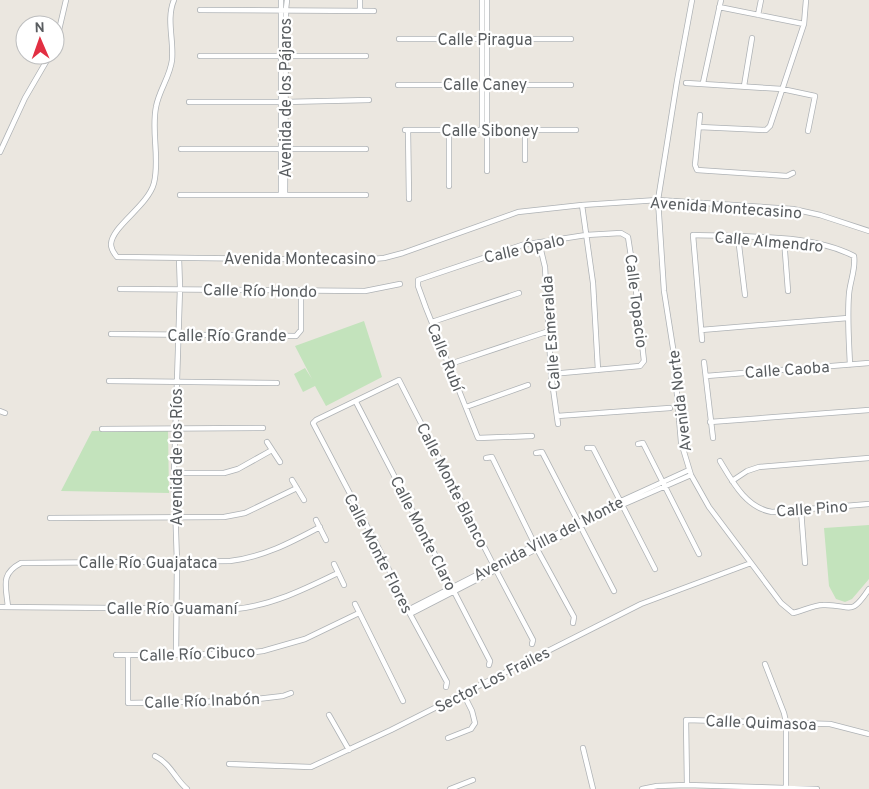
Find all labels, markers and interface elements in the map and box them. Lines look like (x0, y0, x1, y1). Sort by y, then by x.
north arrow (15, 15, 65, 65)
street label: Avenida de los Pájaros (277, 18, 297, 178)
text: N (34, 20, 45, 37)
street label: Calle Piragua (438, 31, 532, 51)
street label: Calle Caney (443, 76, 527, 96)
street label: Calle Siboney (441, 122, 539, 142)
street label: Avenida Montecasino (649, 194, 803, 224)
street label: Calle Almendro (713, 228, 824, 258)
street label: Calle Ópalo (482, 229, 567, 269)
street label: Avenida Montecasino (224, 250, 376, 270)
street label: Calle Topacio (619, 253, 651, 349)
street label: Calle Esmeralda (538, 275, 566, 391)
street label: Calle Río Hondo (203, 281, 317, 303)
street label: Calle Rubí (421, 321, 468, 397)
street label: Calle Río Grande (167, 327, 287, 347)
street label: Avenida Norte (665, 349, 697, 453)
street label: Calle Caoba (744, 358, 830, 384)
street label: Avenida de los Ríos (168, 388, 188, 526)
street label: Calle Monte Blanco (411, 420, 491, 552)
street label: Calle Monte Claro (385, 473, 460, 595)
street label: Calle Monte Flores (338, 491, 416, 617)
street label: Avenida Villa del Monte (470, 493, 627, 586)
street label: Calle Pino (776, 498, 849, 522)
street label: Calle Río Guajataca (79, 554, 217, 574)
street label: Calle Río Guamaní (107, 600, 239, 620)
street label: Calle Río Cibuco (139, 643, 256, 667)
street label: Sector Los Frailes (432, 643, 554, 718)
street label: Calle Río Inabón (144, 690, 260, 714)
street label: Calle Quimasoa (705, 712, 817, 736)

